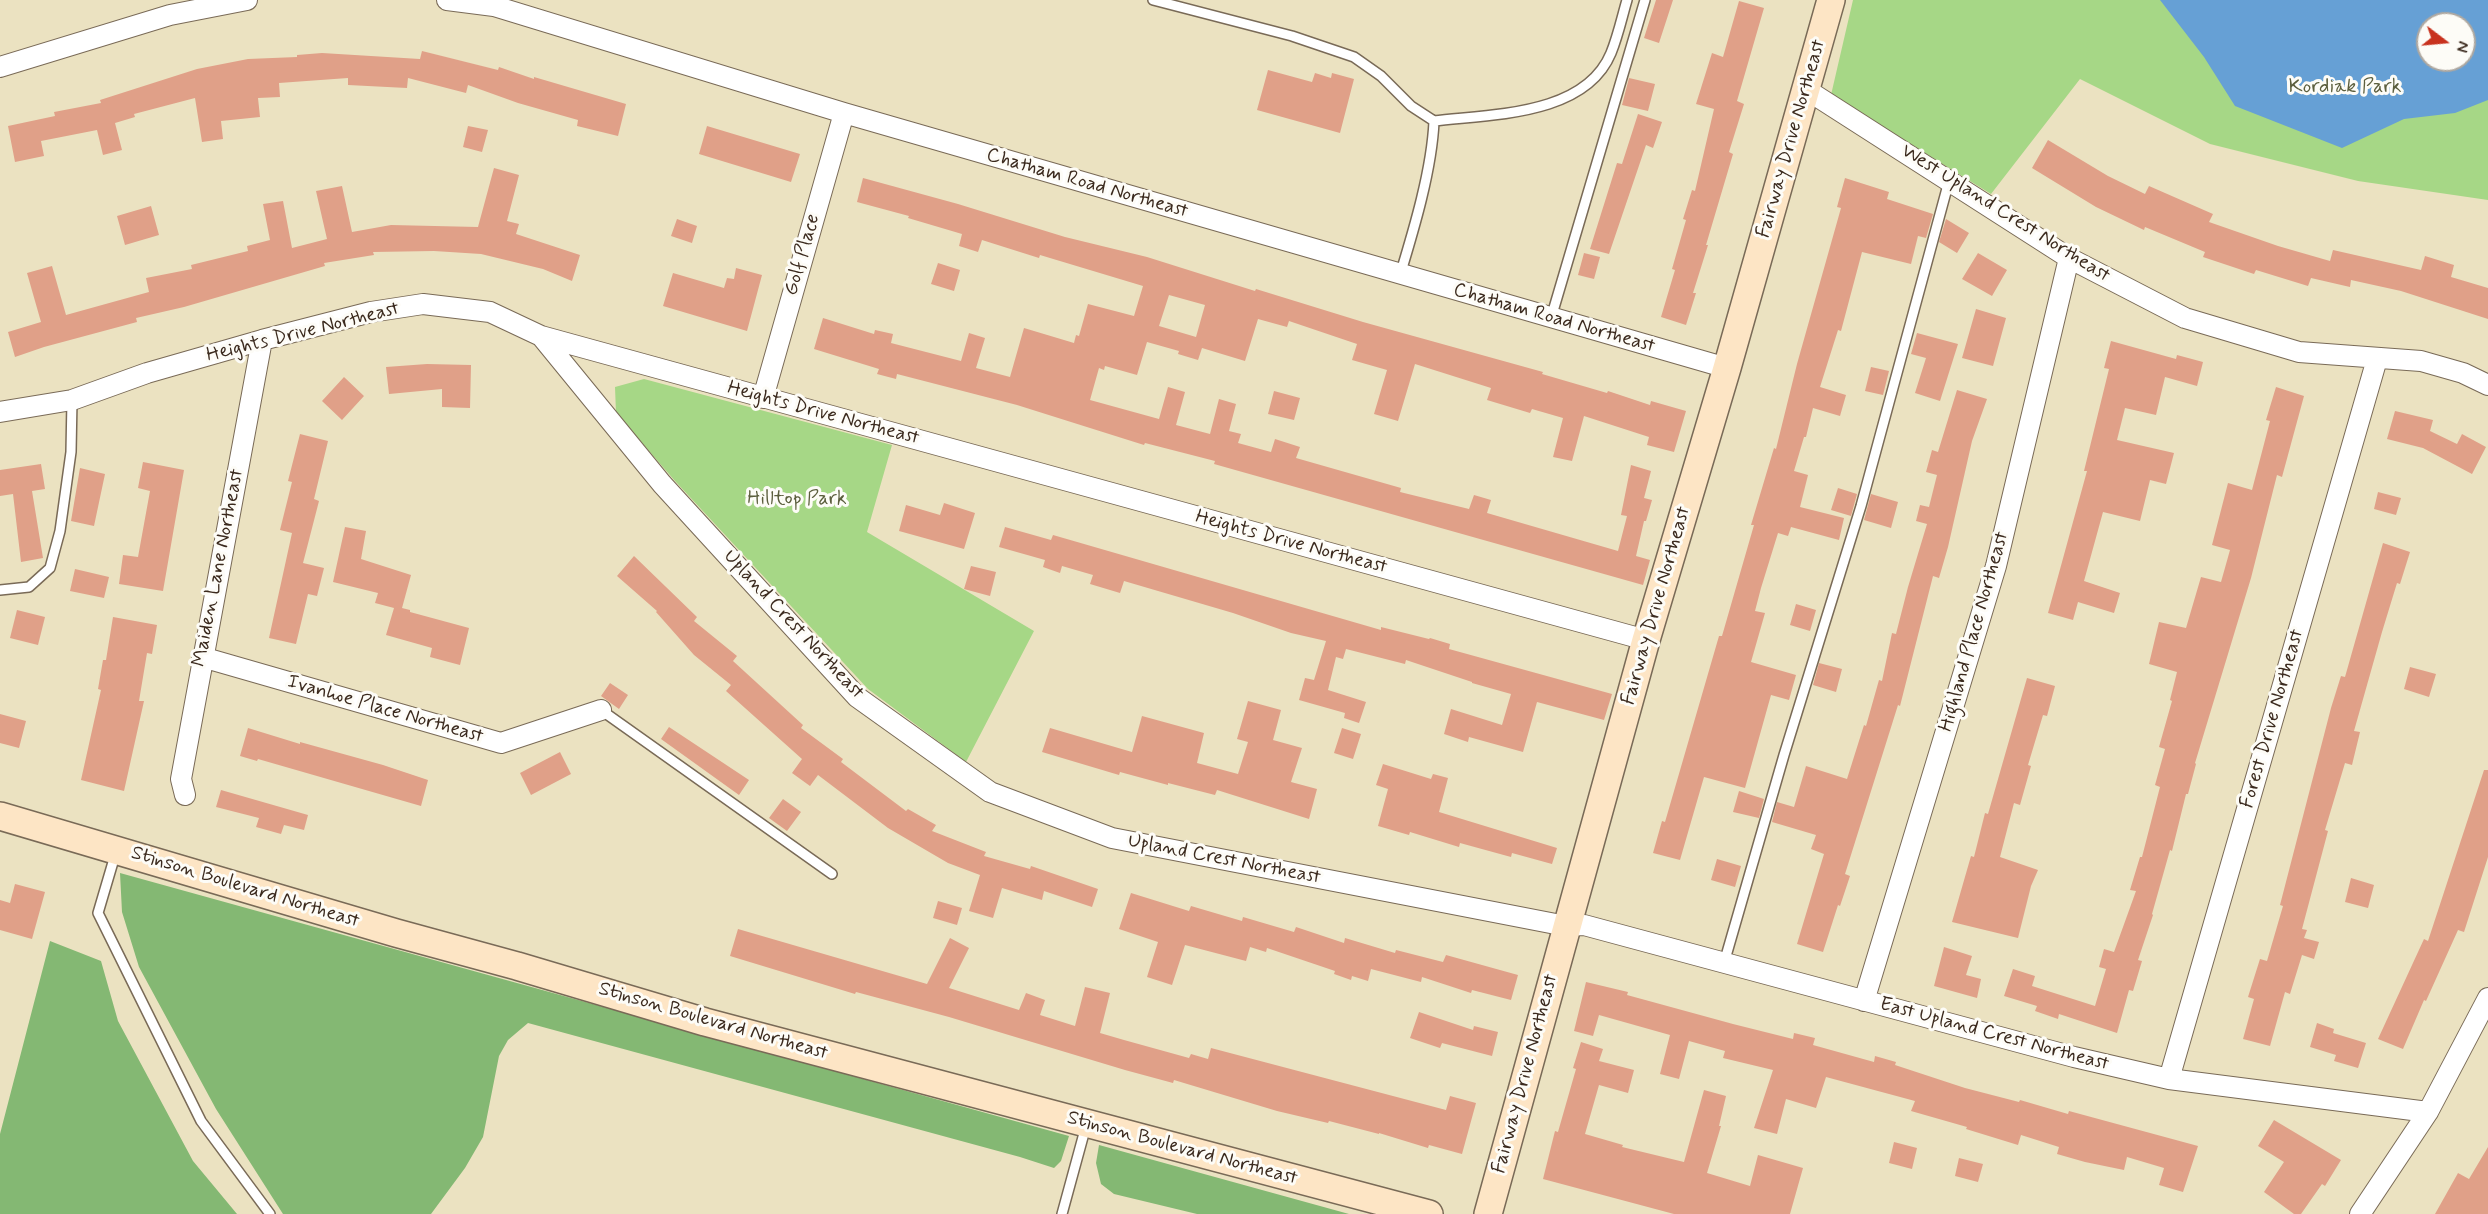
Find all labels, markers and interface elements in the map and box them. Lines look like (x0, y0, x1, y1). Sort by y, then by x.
north arrow (2416, 12, 2476, 72)
street label: Fairway Drive Northeast (1752, 37, 1832, 241)
text: N (2450, 39, 2473, 55)
park label: Kordiak Park (2289, 76, 2401, 100)
street label: West Upland Crest Northeast (1896, 140, 2114, 288)
street label: Chatham Road Northeast (983, 144, 1191, 224)
street label: Golf Place (780, 211, 826, 299)
street label: Chatham Road Northeast (1450, 279, 1658, 359)
street label: Heights Drive Northeast (204, 297, 402, 369)
street label: Heights Drive Northeast (724, 377, 922, 451)
street label: Maiden Lane Northeast (188, 467, 250, 669)
park label: Hilltop Park (747, 488, 847, 512)
street label: Fairway Drive Northeast (1617, 504, 1697, 708)
street label: Heights Drive Northeast (1192, 506, 1390, 580)
street label: Highland Place Northeast (1935, 529, 2015, 735)
street label: Upland Crest Northeast (717, 545, 869, 705)
street label: Forest Drive Northeast (2236, 627, 2310, 811)
street label: Ivanhoe Place Northeast (284, 671, 486, 749)
street label: Upland Crest Northeast (1126, 830, 1322, 890)
street label: Stinson Boulevard Northeast (128, 842, 362, 934)
street label: Fairway Drive Northeast (1488, 972, 1564, 1176)
street label: Stinson Boulevard Northeast (596, 978, 830, 1066)
street label: East Upland Crest Northeast (1877, 993, 2111, 1077)
street label: Stinson Boulevard Northeast (1064, 1107, 1300, 1191)

